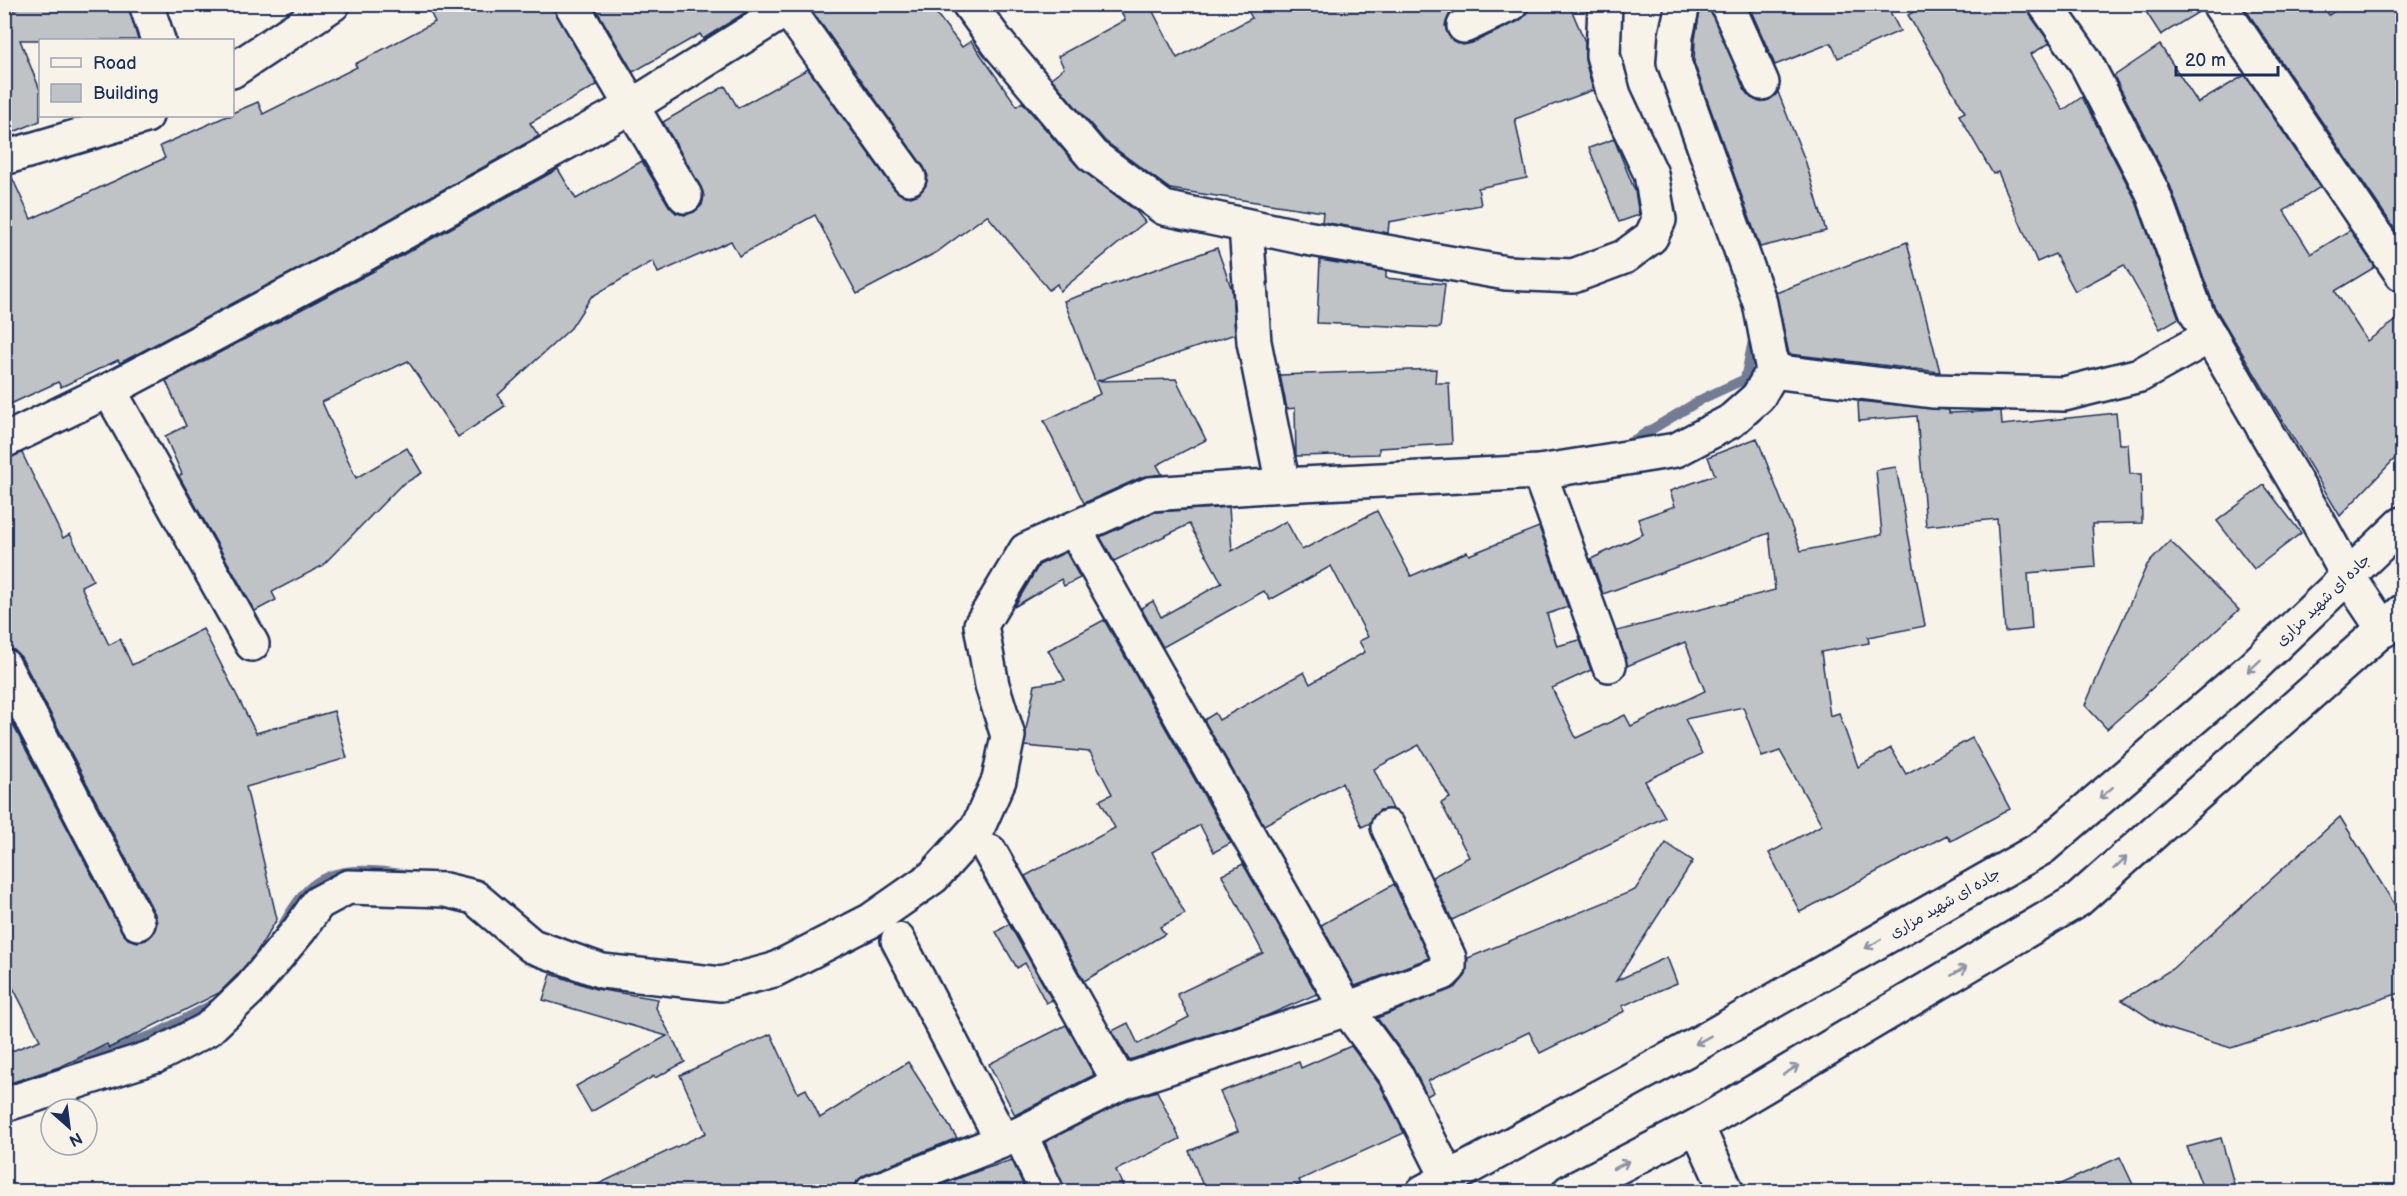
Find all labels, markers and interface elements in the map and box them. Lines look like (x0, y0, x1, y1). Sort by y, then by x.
legend (39, 39, 234, 117)
scale bar (2176, 39, 2278, 77)
text: 20 m (2185, 50, 2226, 71)
text: Road (93, 53, 137, 74)
text: Building (93, 83, 159, 104)
street label: جاده ای شهید مزاری (2272, 550, 2375, 650)
one-way arrow (2246, 659, 2261, 673)
one-way arrow (2099, 786, 2114, 800)
one-way arrow (2112, 856, 2127, 870)
street label: جاده ای شهید مزاری (1887, 864, 2004, 943)
one-way arrow (1865, 938, 1882, 950)
one-way arrow (1950, 965, 1967, 977)
one-way arrow (1695, 1035, 1712, 1047)
one-way arrow (1782, 1064, 1799, 1076)
north arrow (39, 1097, 99, 1157)
text: N (66, 1128, 85, 1150)
one-way arrow (1611, 1159, 1629, 1170)

